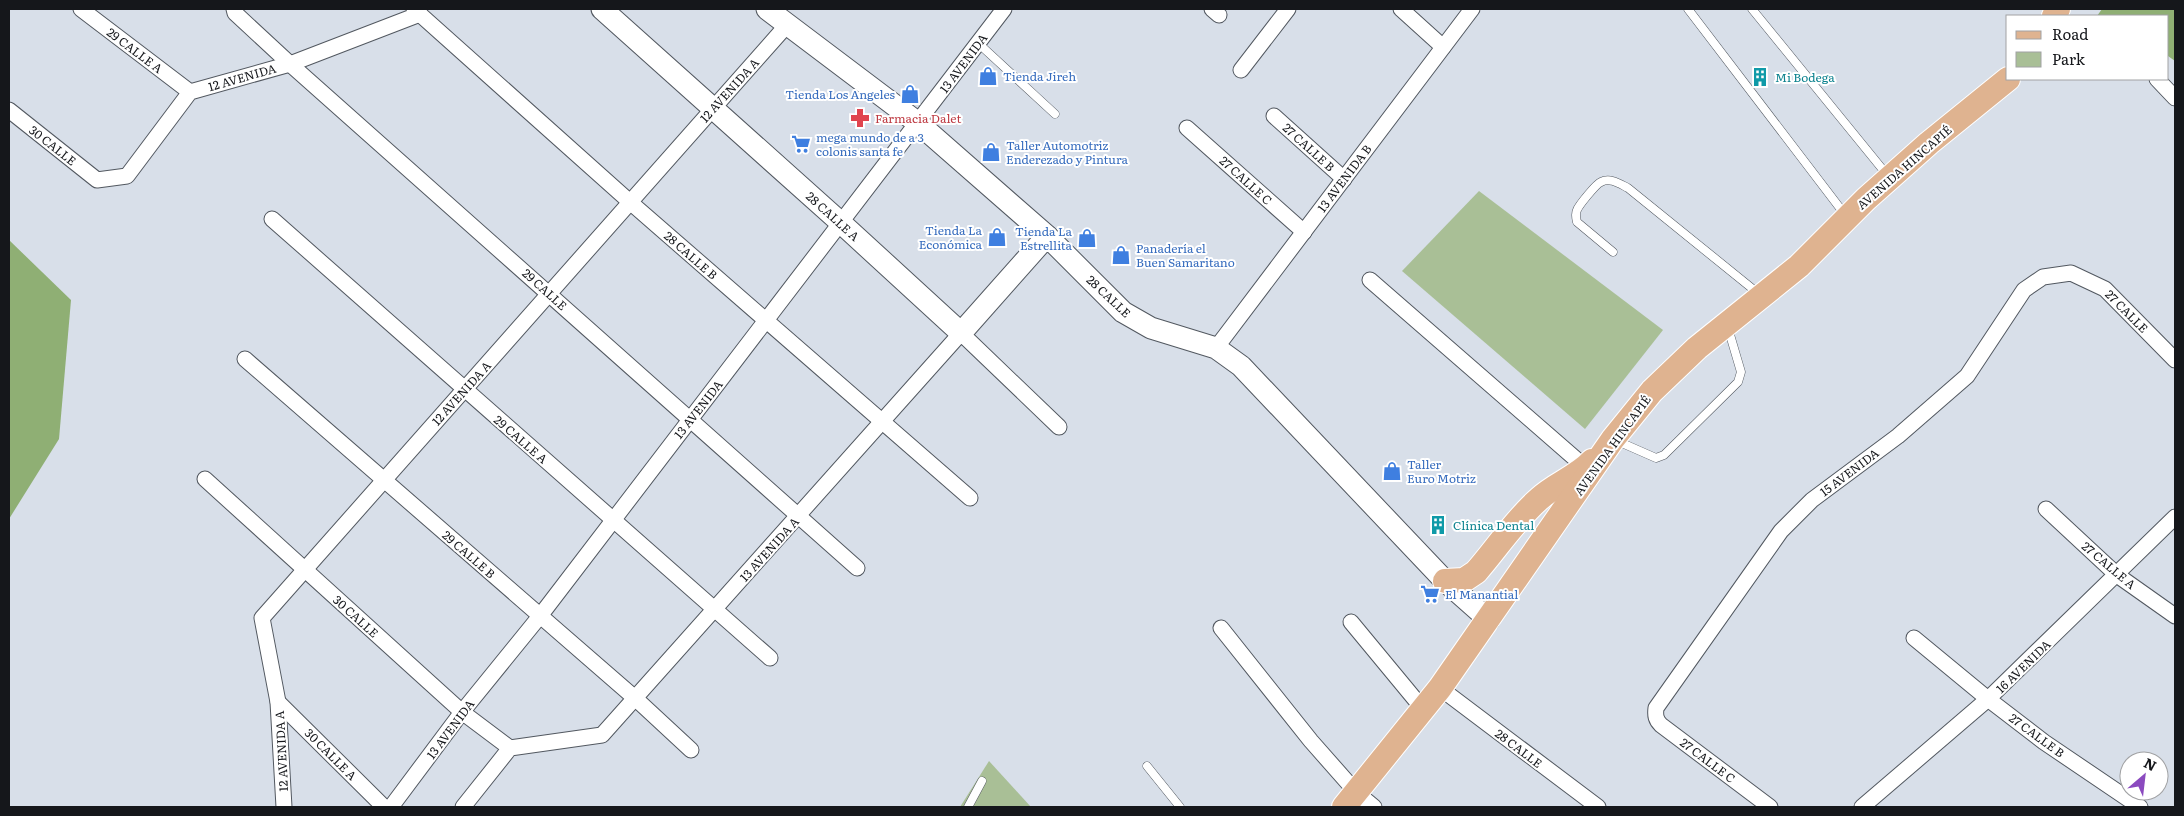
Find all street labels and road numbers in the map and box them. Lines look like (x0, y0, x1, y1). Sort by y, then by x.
street label: 29 CALLE A (103, 23, 167, 77)
street label: 13 AVENIDA (935, 29, 991, 96)
street label: 12 AVENIDA A (695, 54, 763, 126)
street label: 12 AVENIDA (206, 59, 278, 95)
street label: 27 CALLE B (1279, 119, 1339, 175)
street label: AVENIDA HINCAPIÉ (1853, 120, 1956, 213)
street label: 30 CALLE (25, 121, 81, 169)
street label: 13 AVENIDA B (1313, 140, 1375, 216)
street label: 27 CALLE C (1216, 152, 1276, 208)
street label: 28 CALLE A (802, 187, 864, 245)
street label: 28 CALLE B (660, 227, 722, 283)
street label: 29 CALLE (519, 264, 572, 314)
street label: 28 CALLE (1083, 271, 1136, 322)
street label: 27 CALLE (2101, 285, 2153, 337)
street label: 12 AVENIDA A (427, 357, 495, 429)
street label: 13 AVENIDA (669, 376, 727, 442)
street label: AVENIDA HINCAPIÉ (1569, 391, 1655, 499)
street label: 29 CALLE A (490, 411, 552, 468)
street label: 15 AVENIDA (1816, 444, 1882, 500)
street label: 13 AVENIDA A (735, 513, 803, 585)
street label: 29 CALLE B (439, 526, 499, 582)
street label: 27 CALLE A (2078, 537, 2140, 593)
street label: 30 CALLE (329, 591, 383, 642)
street label: 16 AVENIDA (1992, 635, 2055, 697)
street label: 13 AVENIDA (422, 695, 478, 762)
street label: 27 CALLE B (2006, 709, 2069, 761)
street label: 12 AVENIDA A (270, 710, 292, 792)
street label: 30 CALLE A (301, 724, 361, 784)
street label: 28 CALLE (1492, 724, 1547, 772)
street label: 27 CALLE C (1677, 733, 1739, 787)

